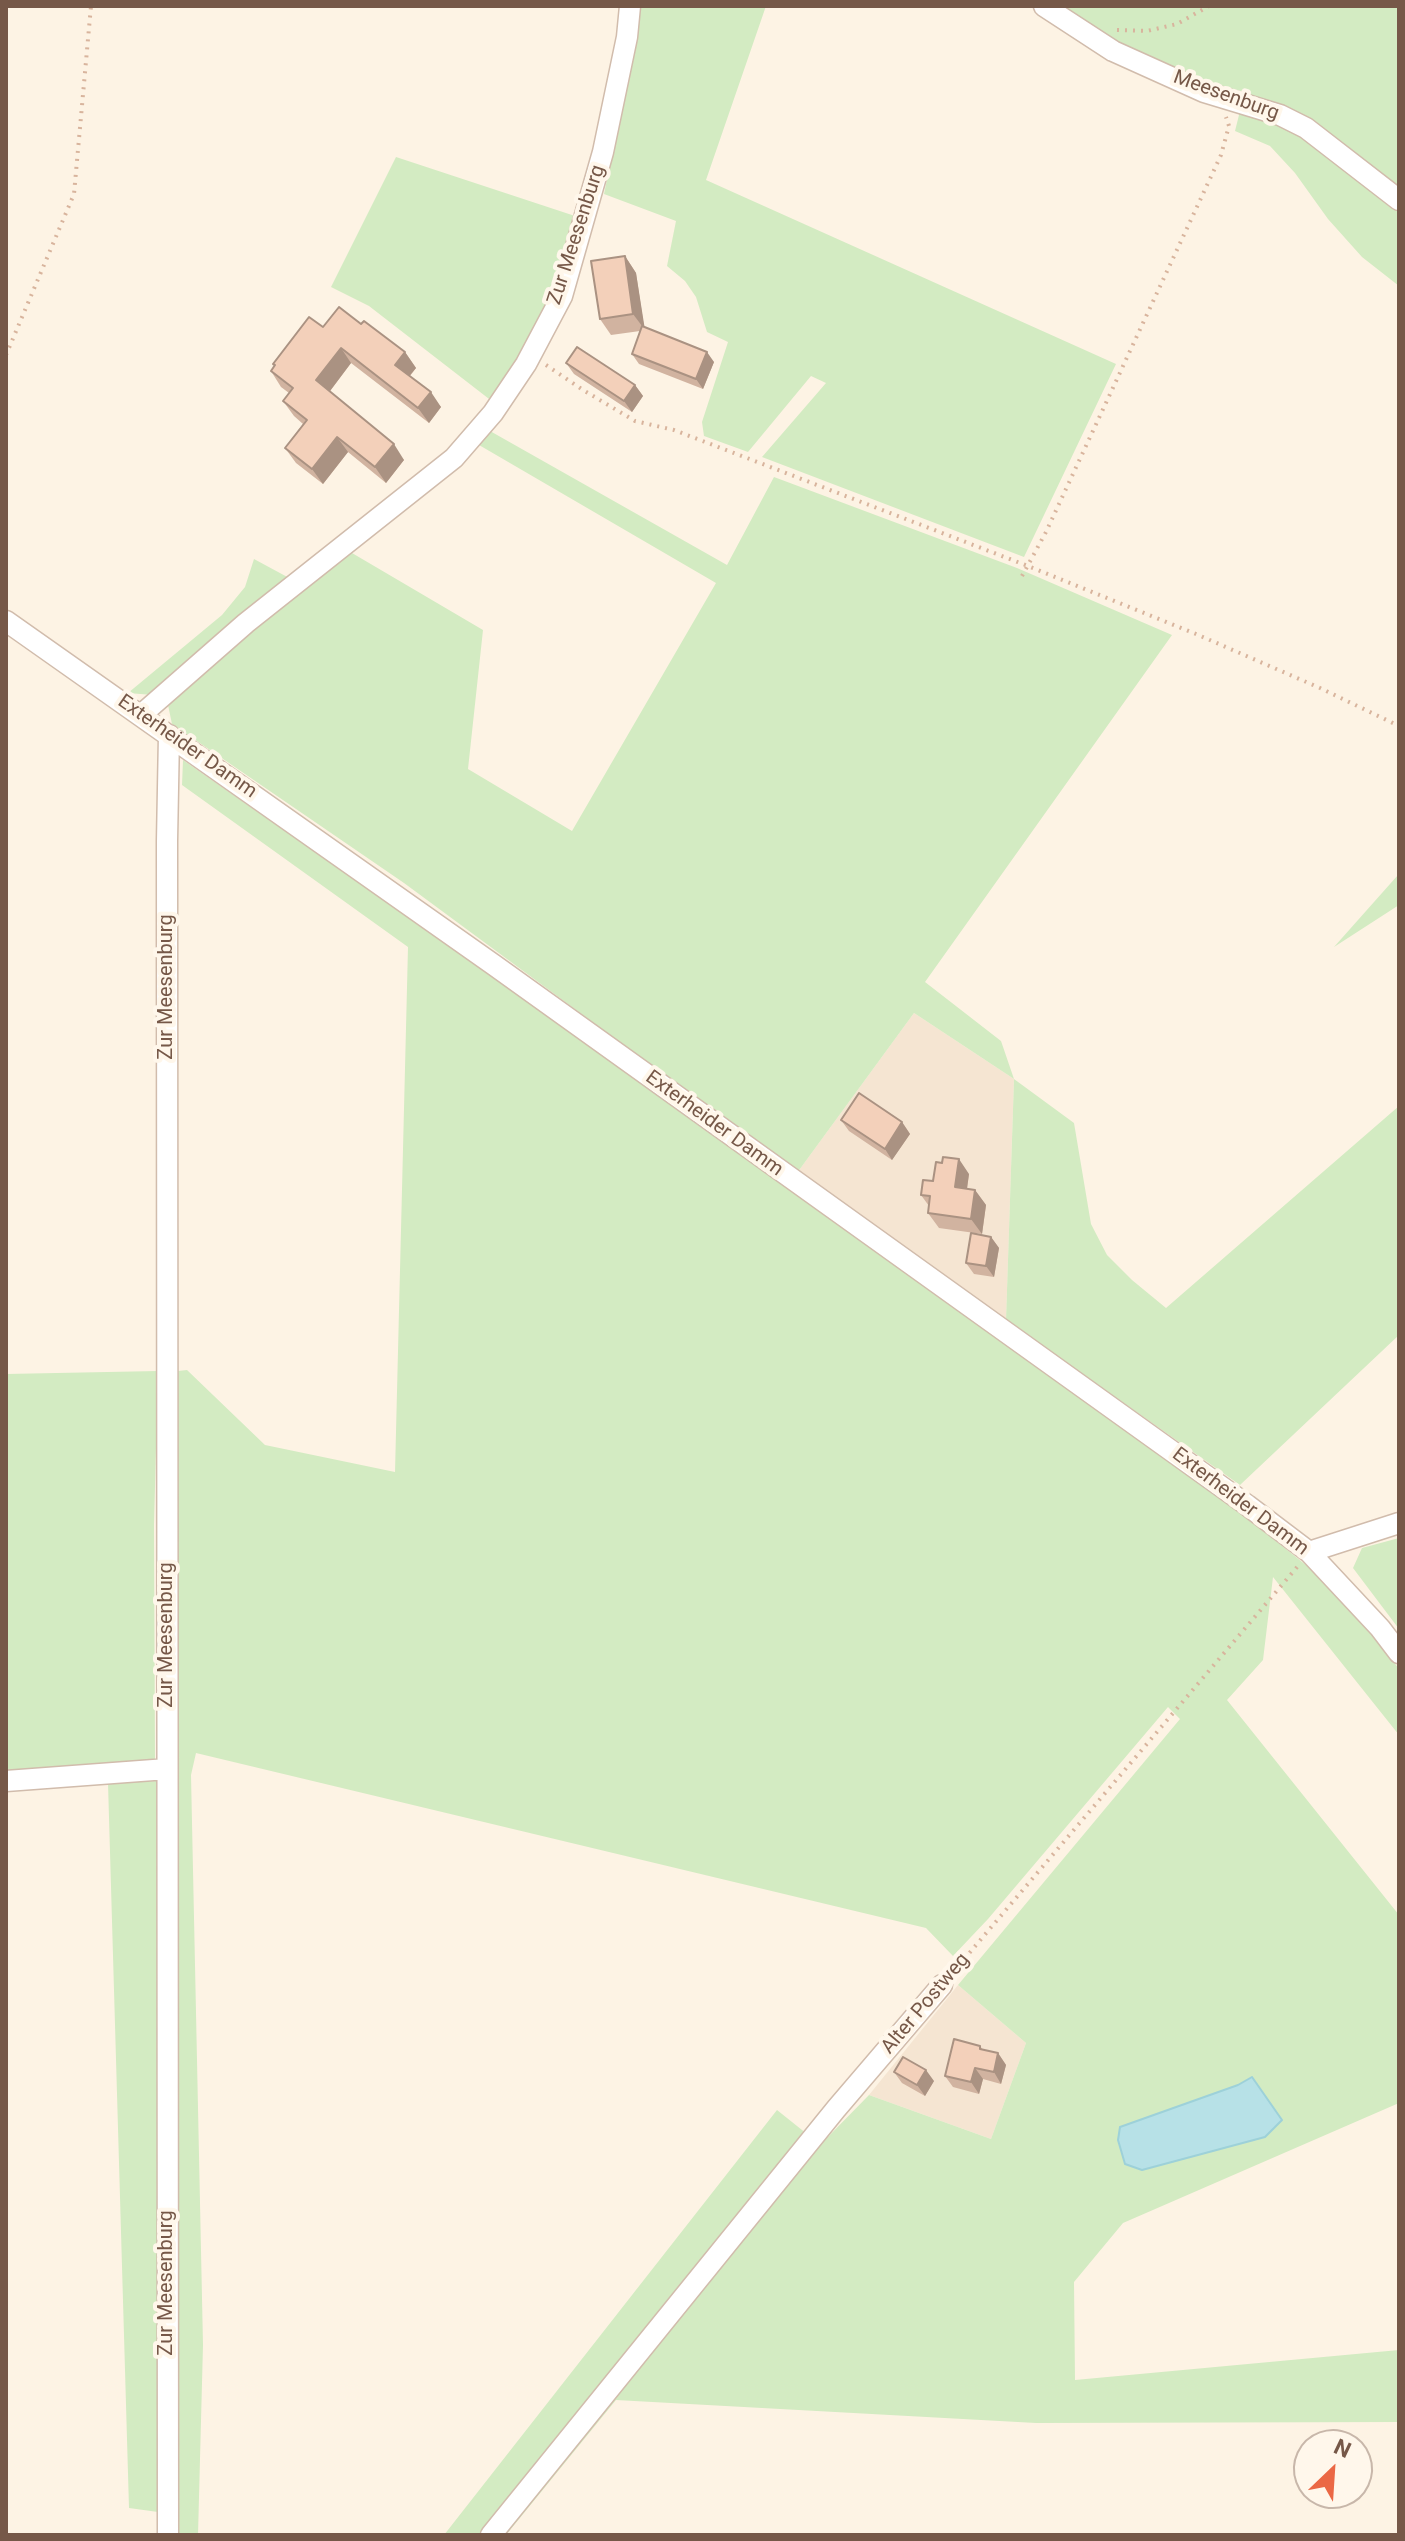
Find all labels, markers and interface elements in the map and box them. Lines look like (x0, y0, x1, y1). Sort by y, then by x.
street label: Meesenburg (1170, 66, 1282, 126)
street label: Zur Meesenburg (543, 162, 611, 308)
street label: Exterheider Damm (113, 690, 261, 804)
street label: Zur Meesenburg (155, 914, 179, 1060)
street label: Exterheider Damm (640, 1066, 788, 1182)
street label: Exterheider Damm (1167, 1443, 1313, 1561)
street label: Zur Meesenburg (155, 1562, 179, 1708)
street label: Alter Postweg (877, 1949, 975, 2059)
street label: Zur Meesenburg (155, 2210, 179, 2356)
north arrow (1293, 2429, 1373, 2509)
text: N (1330, 2434, 1355, 2463)

